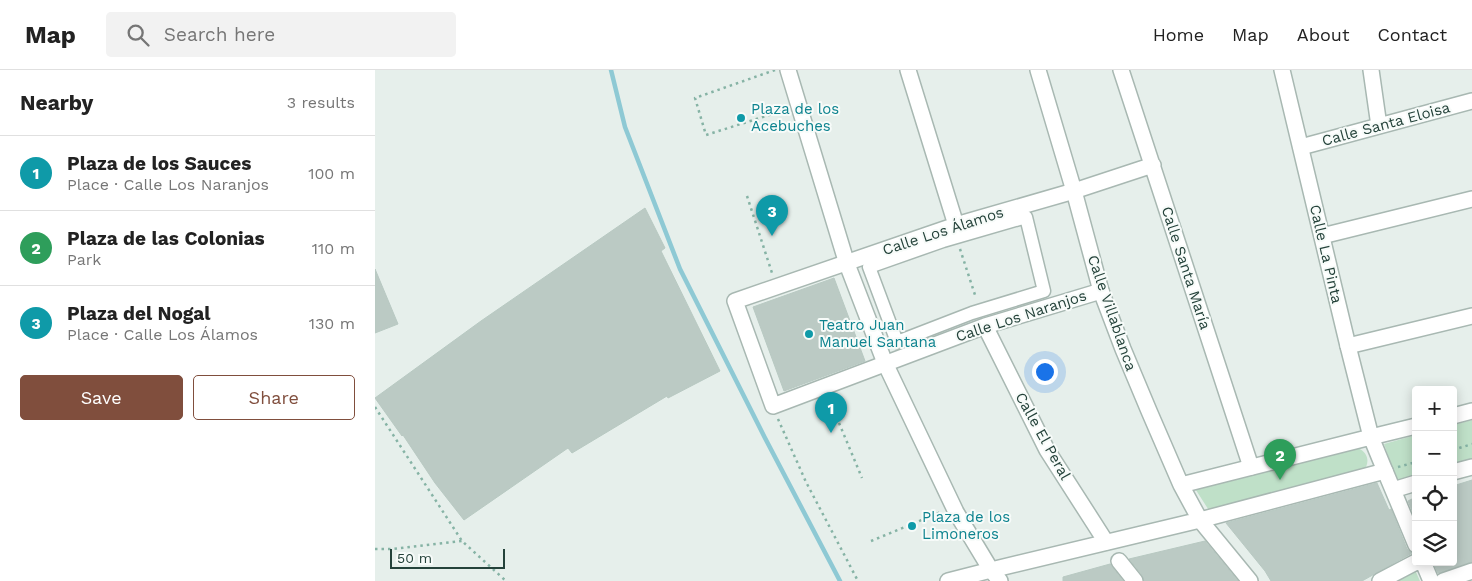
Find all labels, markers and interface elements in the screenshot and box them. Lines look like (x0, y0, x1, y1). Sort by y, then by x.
search box (106, 12, 456, 57)
text: Map (25, 21, 76, 49)
icon: search (124, 21, 152, 49)
text: Search here (164, 23, 275, 46)
text: Home (1153, 24, 1204, 45)
text: Map (1232, 24, 1269, 45)
text: About (1297, 24, 1349, 45)
text: Contact (1377, 24, 1447, 45)
text: Nearby (20, 90, 93, 115)
text: 3 results (287, 93, 355, 112)
street label: Calle Santa Eloisa (1320, 98, 1453, 150)
place label: Plaza de los Acebuches (751, 100, 839, 135)
marker: Plaza de los Acebuches (735, 112, 747, 124)
text: Plaza de los Sauces (67, 152, 251, 175)
text: 1 (33, 164, 39, 183)
text: 100 m (308, 164, 355, 183)
text: Place · Calle Los Naranjos (67, 175, 269, 194)
pin: 3 (756, 195, 788, 236)
street label: Calle Los Álamos (880, 203, 1006, 259)
street label: Calle La Pinta (1306, 203, 1346, 306)
street label: Calle Santa María (1158, 204, 1215, 332)
text: Plaza de las Colonias (67, 227, 265, 250)
text: 2 (31, 239, 41, 258)
text: 110 m (312, 239, 355, 258)
text: Park (67, 250, 101, 269)
street label: Calle Villablanca (1084, 253, 1140, 374)
street label: Calle Los Naranjos (953, 286, 1089, 346)
text: Plaza del Nogal (67, 302, 211, 325)
text: 3 (31, 314, 41, 333)
text: 130 m (309, 314, 355, 333)
place label: Teatro Juan Manuel Santana (819, 316, 937, 351)
text: Place · Calle Los Álamos (67, 325, 258, 344)
marker: Teatro Juan Manuel Santana (803, 328, 815, 340)
your location (1032, 359, 1058, 385)
button: Save (20, 375, 183, 420)
button: Share (193, 375, 355, 420)
map controls (1412, 386, 1457, 566)
button: + (1412, 386, 1457, 431)
street label: Calle El Peral (1012, 389, 1075, 483)
pin: 1 (815, 392, 847, 433)
button: − (1412, 431, 1457, 476)
pin: 2 (1264, 439, 1296, 480)
button: locate (1412, 476, 1457, 521)
place label: Plaza de los Limoneros (922, 508, 1010, 543)
marker: Plaza de los Limoneros (906, 520, 918, 532)
button: layers (1412, 521, 1457, 566)
scale bar (390, 546, 505, 569)
text: 50 m (397, 550, 432, 566)

